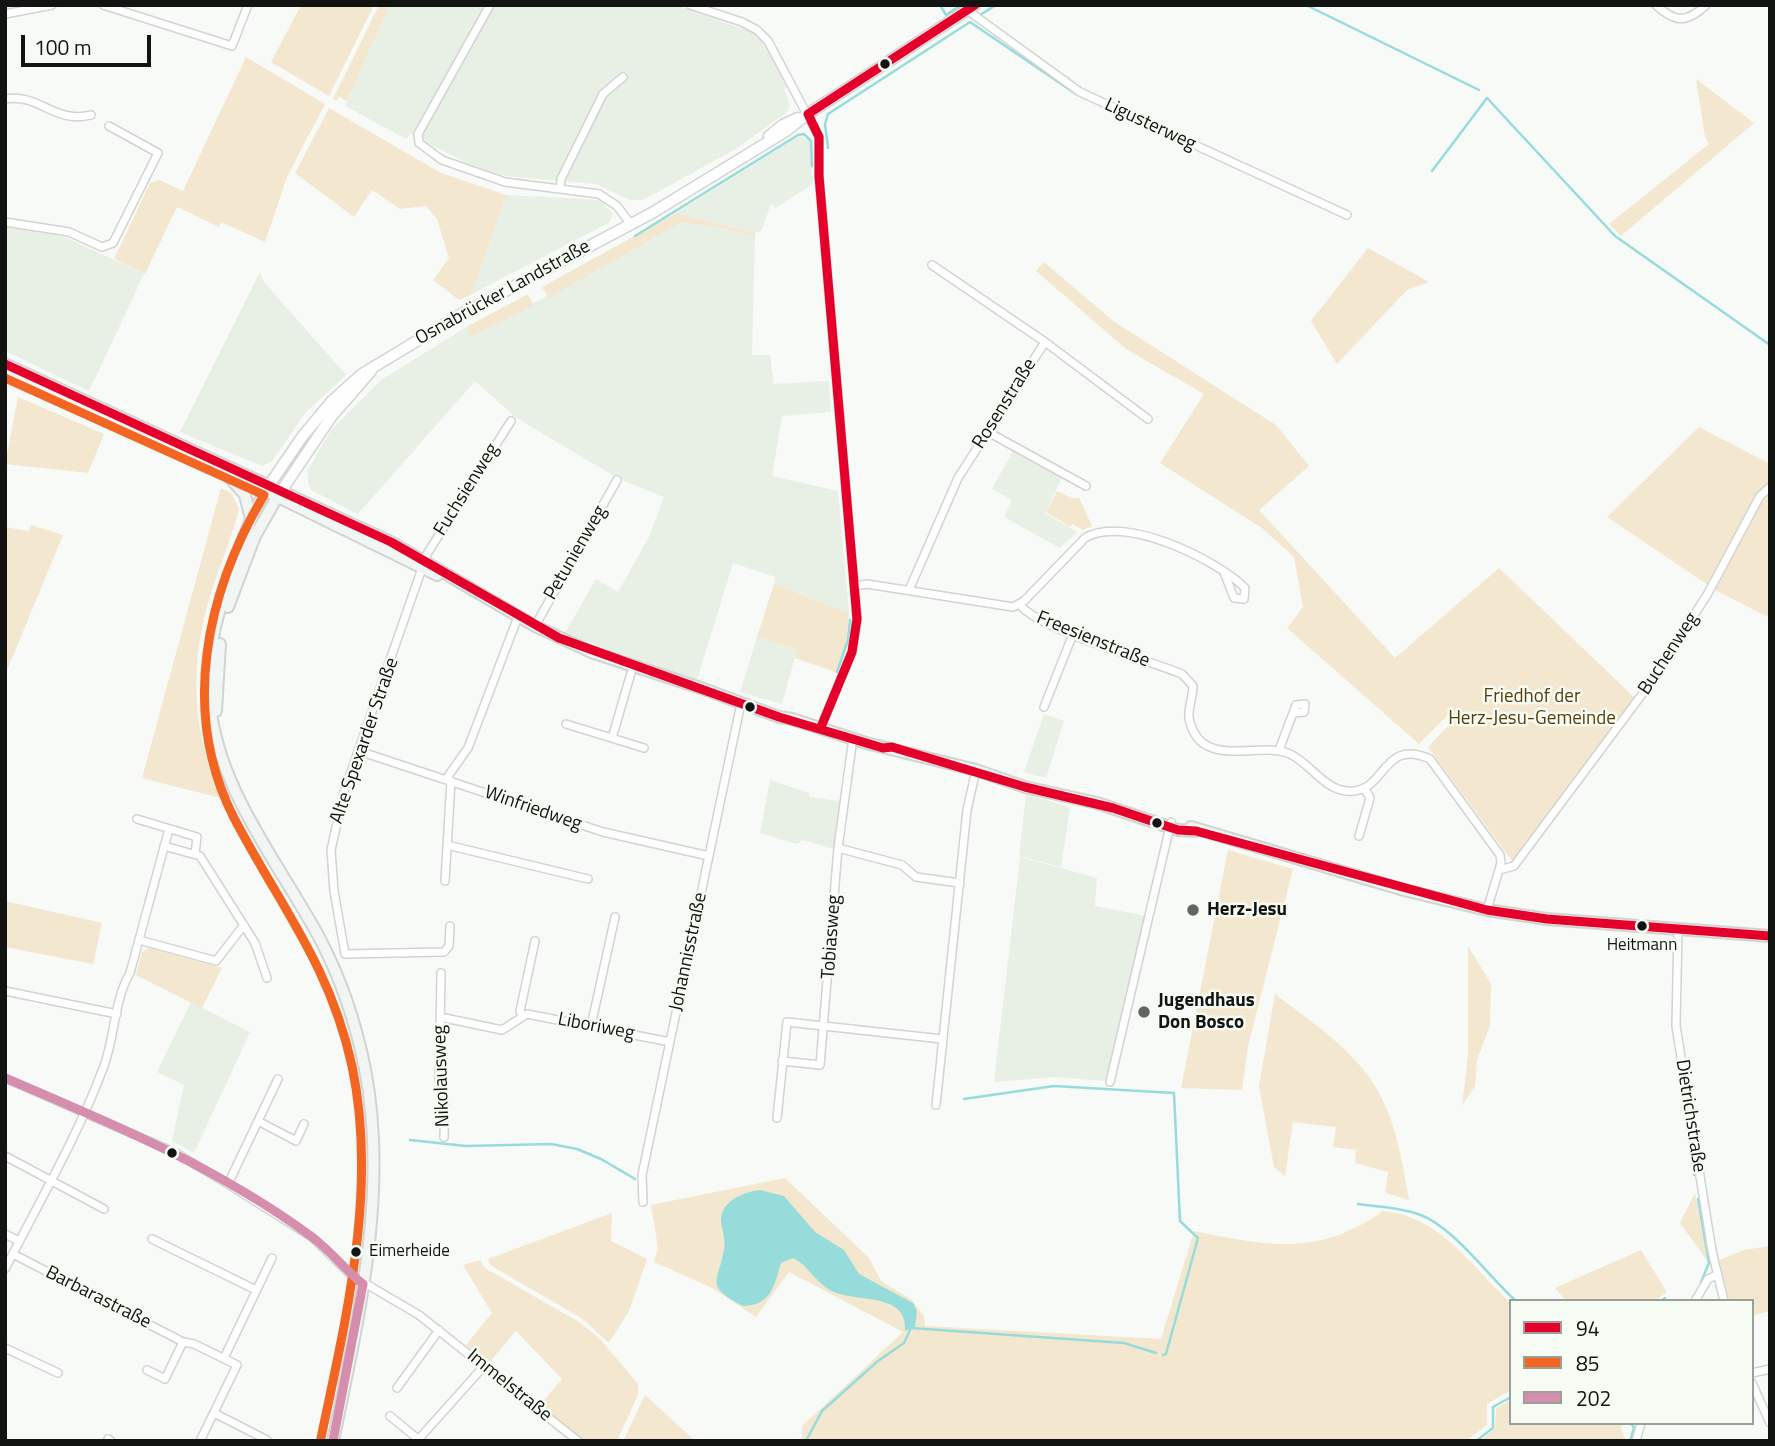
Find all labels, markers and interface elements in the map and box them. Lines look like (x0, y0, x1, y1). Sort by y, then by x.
scale bar (24, 21, 154, 65)
text: 100 m (34, 31, 91, 63)
unlabelled marker (878, 57, 892, 71)
street label: Ligusterweg (1101, 94, 1199, 156)
street label: Osnabrücker Landstraße (412, 235, 594, 351)
street label: Rosenstraße (968, 355, 1042, 453)
street label: Fuchsienweg (430, 440, 504, 540)
street label: Petunienweg (540, 502, 612, 604)
street label: Freesienstraße (1033, 607, 1153, 673)
street label: Buchenweg (1634, 608, 1704, 700)
street label: Alte Spexarder Straße (326, 655, 404, 827)
park label: Friedhof der Herz-Jesu-Gemeinde (1448, 686, 1616, 730)
unlabelled marker (743, 700, 757, 714)
street label: Winfriedweg (481, 782, 585, 836)
unlabelled marker (1150, 816, 1164, 830)
street label: Johannisstraße (665, 891, 713, 1013)
street label: Tobiasweg (818, 894, 846, 980)
place label: Herz-Jesu (1207, 899, 1287, 921)
marker: Herz-Jesu (1185, 902, 1201, 918)
marker: Heitmann (1635, 919, 1649, 933)
place label: Heitmann (1607, 936, 1677, 956)
place label: Jugendhaus Don Bosco (1158, 990, 1255, 1034)
marker: Jugendhaus Don Bosco (1136, 1004, 1152, 1020)
street label: Liboriweg (556, 1008, 636, 1046)
street label: Nikolausweg (429, 1024, 455, 1128)
street label: Dietrichstraße (1670, 1058, 1710, 1174)
unlabelled marker (165, 1146, 179, 1160)
place label: Eimerheide (369, 1242, 450, 1262)
marker: Eimerheide (349, 1245, 363, 1259)
street label: Barbarastraße (41, 1262, 155, 1334)
legend (1509, 1299, 1754, 1425)
text: 94 (1576, 1312, 1600, 1344)
street label: Immelstraße (462, 1345, 556, 1427)
text: 85 (1576, 1347, 1600, 1379)
text: 202 (1576, 1382, 1611, 1414)

